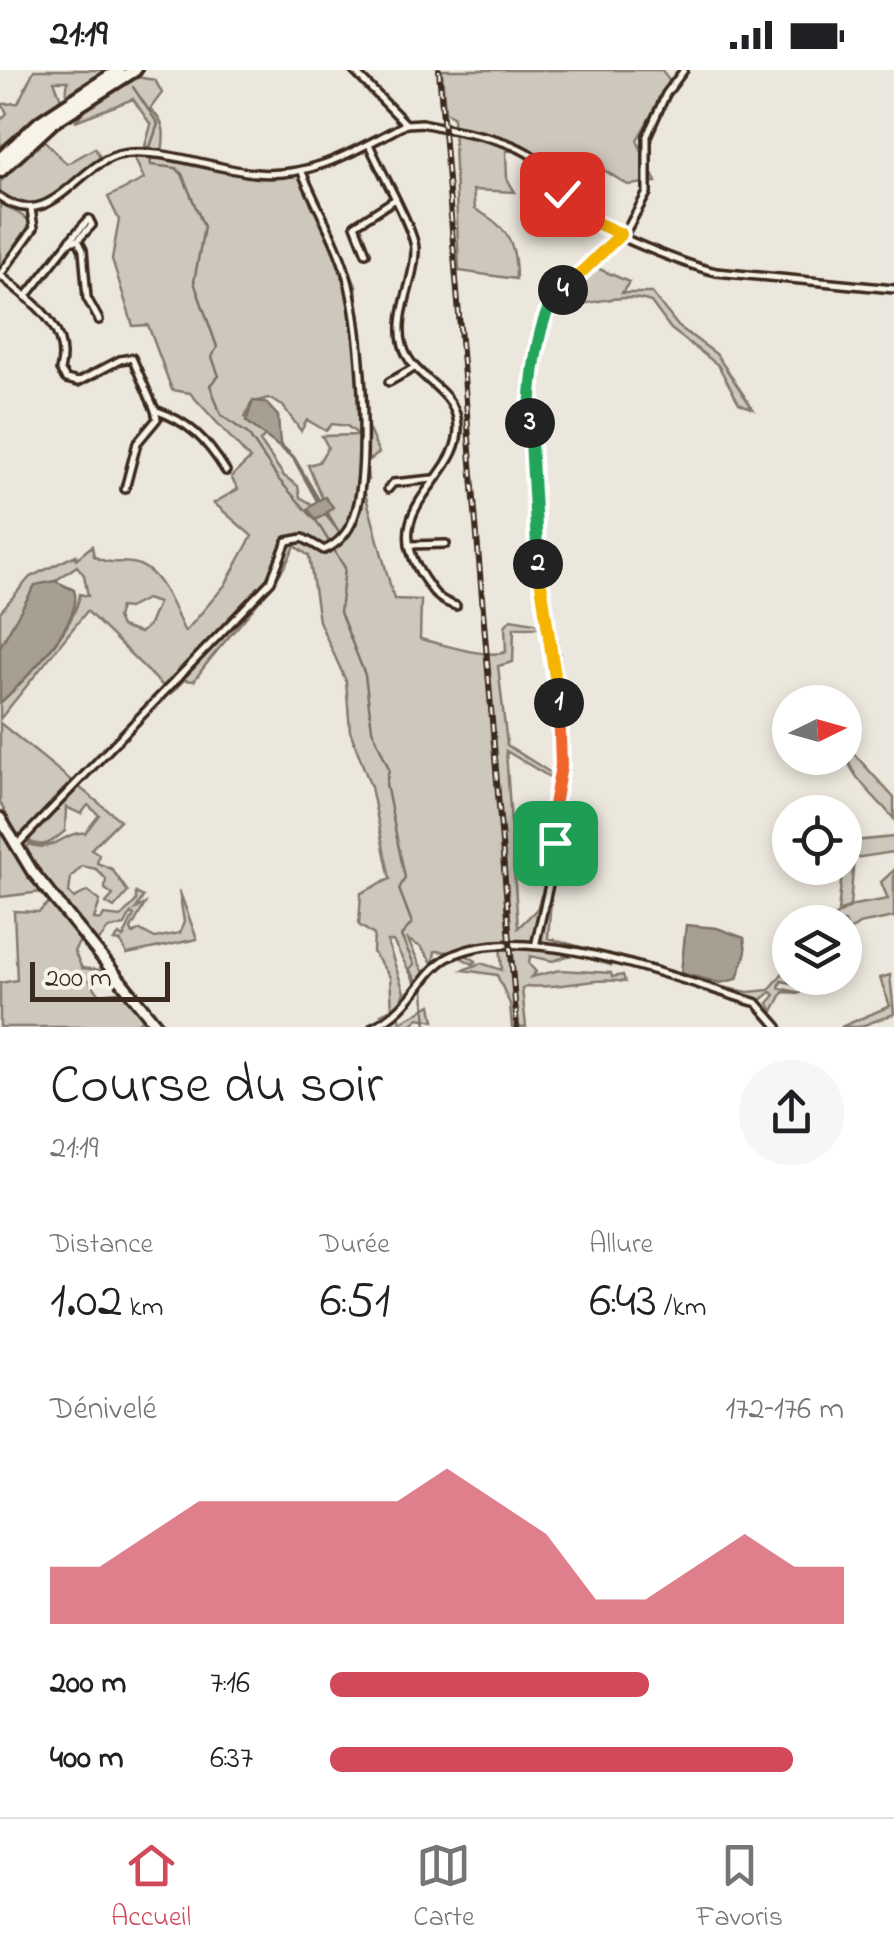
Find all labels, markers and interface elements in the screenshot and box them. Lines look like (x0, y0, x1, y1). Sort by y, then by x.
text: 21:19 (50, 7, 108, 63)
pin (520, 152, 605, 237)
icon: check (535, 167, 590, 222)
pin: 4 (538, 265, 588, 315)
text: 4 (557, 269, 569, 310)
pin: 3 (505, 398, 555, 448)
text: 3 (524, 402, 536, 443)
pin: 2 (513, 539, 563, 589)
text: 2 (531, 543, 545, 584)
pin: 1 (534, 678, 584, 728)
text: 1 (555, 682, 563, 723)
north arrow (772, 685, 862, 775)
map controls (772, 685, 862, 995)
button: locate (772, 795, 862, 885)
pin (513, 801, 598, 886)
icon: arrive (528, 816, 583, 871)
button: layers (772, 905, 862, 995)
scale bar (30, 957, 170, 1001)
text: 200 m (45, 959, 112, 1000)
text: Course du soir (50, 1048, 383, 1128)
button: share (739, 1060, 844, 1165)
text: 21:19 (50, 1126, 99, 1173)
text: Distance (50, 1225, 153, 1266)
text: Durée (320, 1225, 390, 1266)
text: Allure (589, 1225, 653, 1266)
text: 1.02 (50, 1266, 123, 1339)
text: 6:51 (320, 1266, 390, 1339)
text: 6:43 (589, 1266, 657, 1339)
text: km (123, 1288, 164, 1329)
text: /km (657, 1288, 707, 1329)
text: Dénivelé (50, 1387, 157, 1434)
text: 172–176 m (725, 1387, 844, 1434)
text: 200 m (50, 1661, 126, 1708)
text: 7:16 (210, 1661, 250, 1708)
text: 400 m (50, 1736, 124, 1783)
text: 6:37 (210, 1736, 253, 1783)
tab: Accueil (111, 1838, 191, 1939)
tab: Carte (413, 1838, 474, 1939)
tab: Favoris (696, 1838, 783, 1939)

